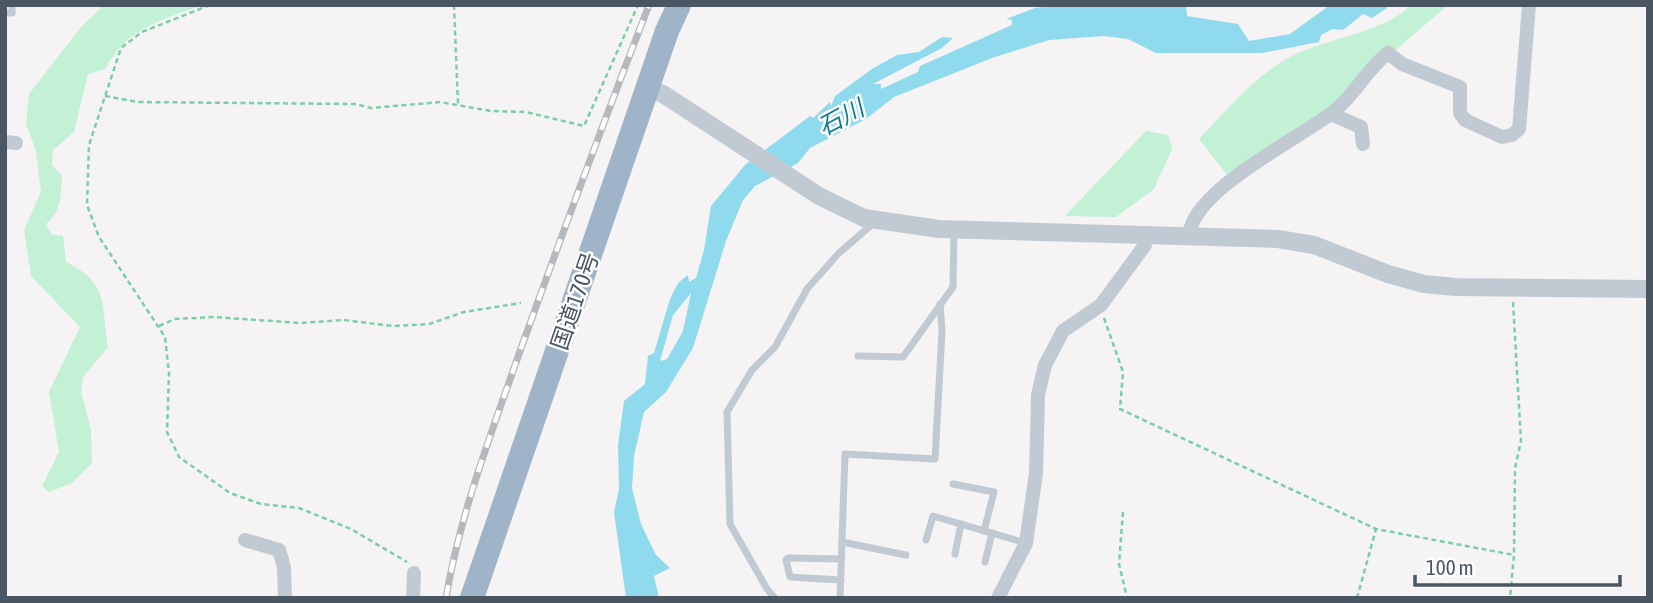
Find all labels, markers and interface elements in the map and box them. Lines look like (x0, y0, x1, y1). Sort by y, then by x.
water label: 石川 (813, 93, 871, 141)
street label: 国道170号 (546, 249, 604, 353)
scale bar (1415, 544, 1620, 588)
text: 100 m (1426, 555, 1474, 579)

